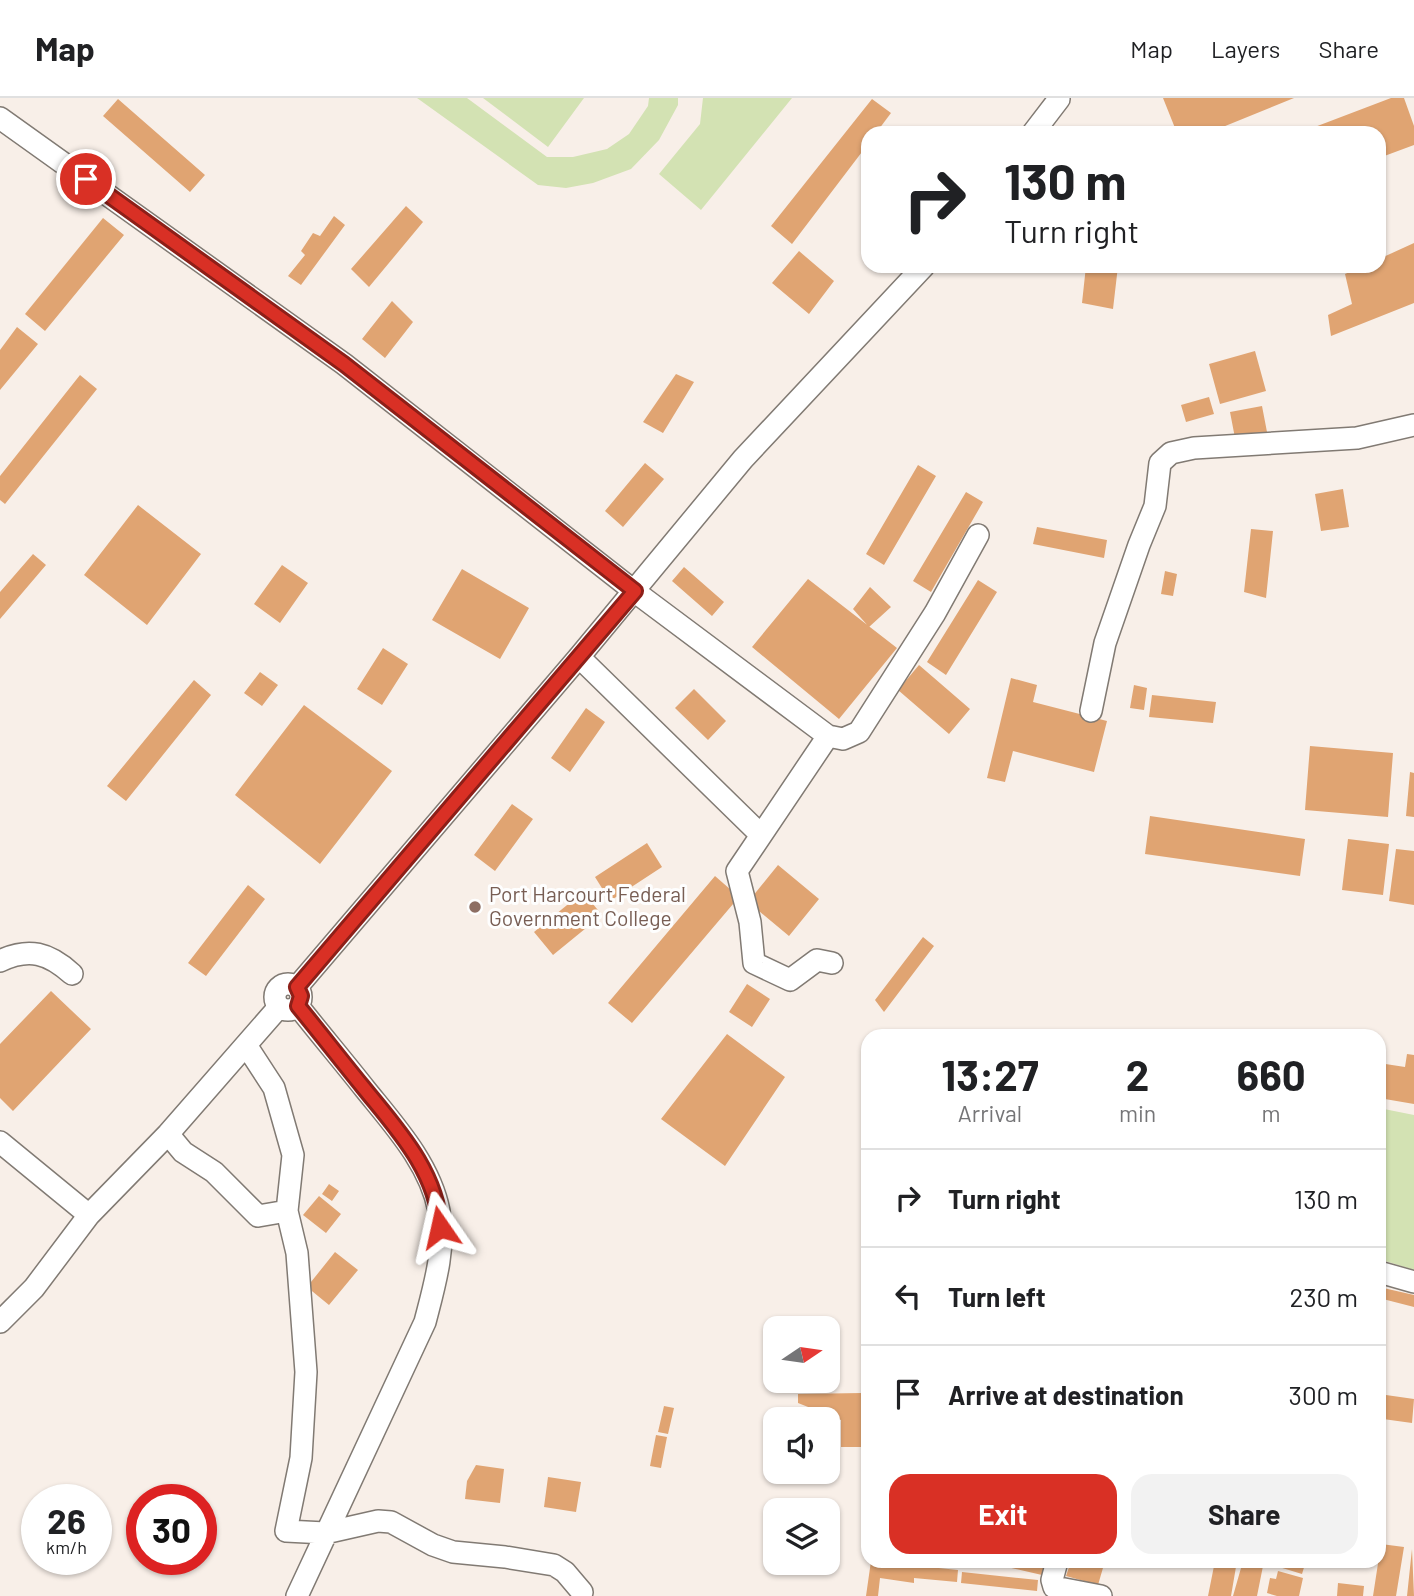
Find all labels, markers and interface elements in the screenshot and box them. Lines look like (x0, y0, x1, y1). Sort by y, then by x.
text: Map (35, 28, 95, 68)
text: Map (1130, 34, 1173, 63)
text: Layers (1211, 34, 1280, 63)
text: Share (1318, 34, 1379, 63)
pin (56, 149, 116, 209)
text: 130 m (1004, 151, 1126, 210)
icon: right (889, 154, 980, 245)
icon: arrive (67, 160, 105, 198)
text: Turn right (1004, 211, 1139, 249)
place label: Port Harcourt Federal Government College (489, 881, 686, 930)
marker: Port Harcourt Federal Government College (467, 899, 483, 915)
text: 13:27 (941, 1049, 1039, 1099)
text: 2 (1126, 1049, 1149, 1099)
text: 660 (1237, 1049, 1306, 1099)
text: Arrival (958, 1099, 1022, 1127)
text: min (1119, 1099, 1156, 1127)
text: m (1262, 1099, 1281, 1127)
icon: right (889, 1179, 927, 1217)
text: Turn right (948, 1183, 1061, 1214)
text: 130 m (1294, 1183, 1358, 1214)
position arrow (403, 1190, 477, 1264)
icon: left (889, 1277, 927, 1315)
text: Turn left (948, 1281, 1046, 1312)
text: 230 m (1289, 1281, 1358, 1312)
north arrow (763, 1316, 840, 1393)
map controls (763, 1316, 840, 1575)
icon: arrive (889, 1375, 927, 1413)
text: Arrive at destination (948, 1379, 1184, 1410)
text: 300 m (1289, 1379, 1358, 1410)
button: sound (763, 1407, 840, 1484)
button: Exit (889, 1474, 1117, 1554)
button: Share (1131, 1474, 1358, 1554)
speed limit sign: 30 (126, 1484, 217, 1575)
button: layers (763, 1498, 840, 1575)
text: 26 (47, 1499, 86, 1541)
text: km/h (46, 1536, 87, 1558)

